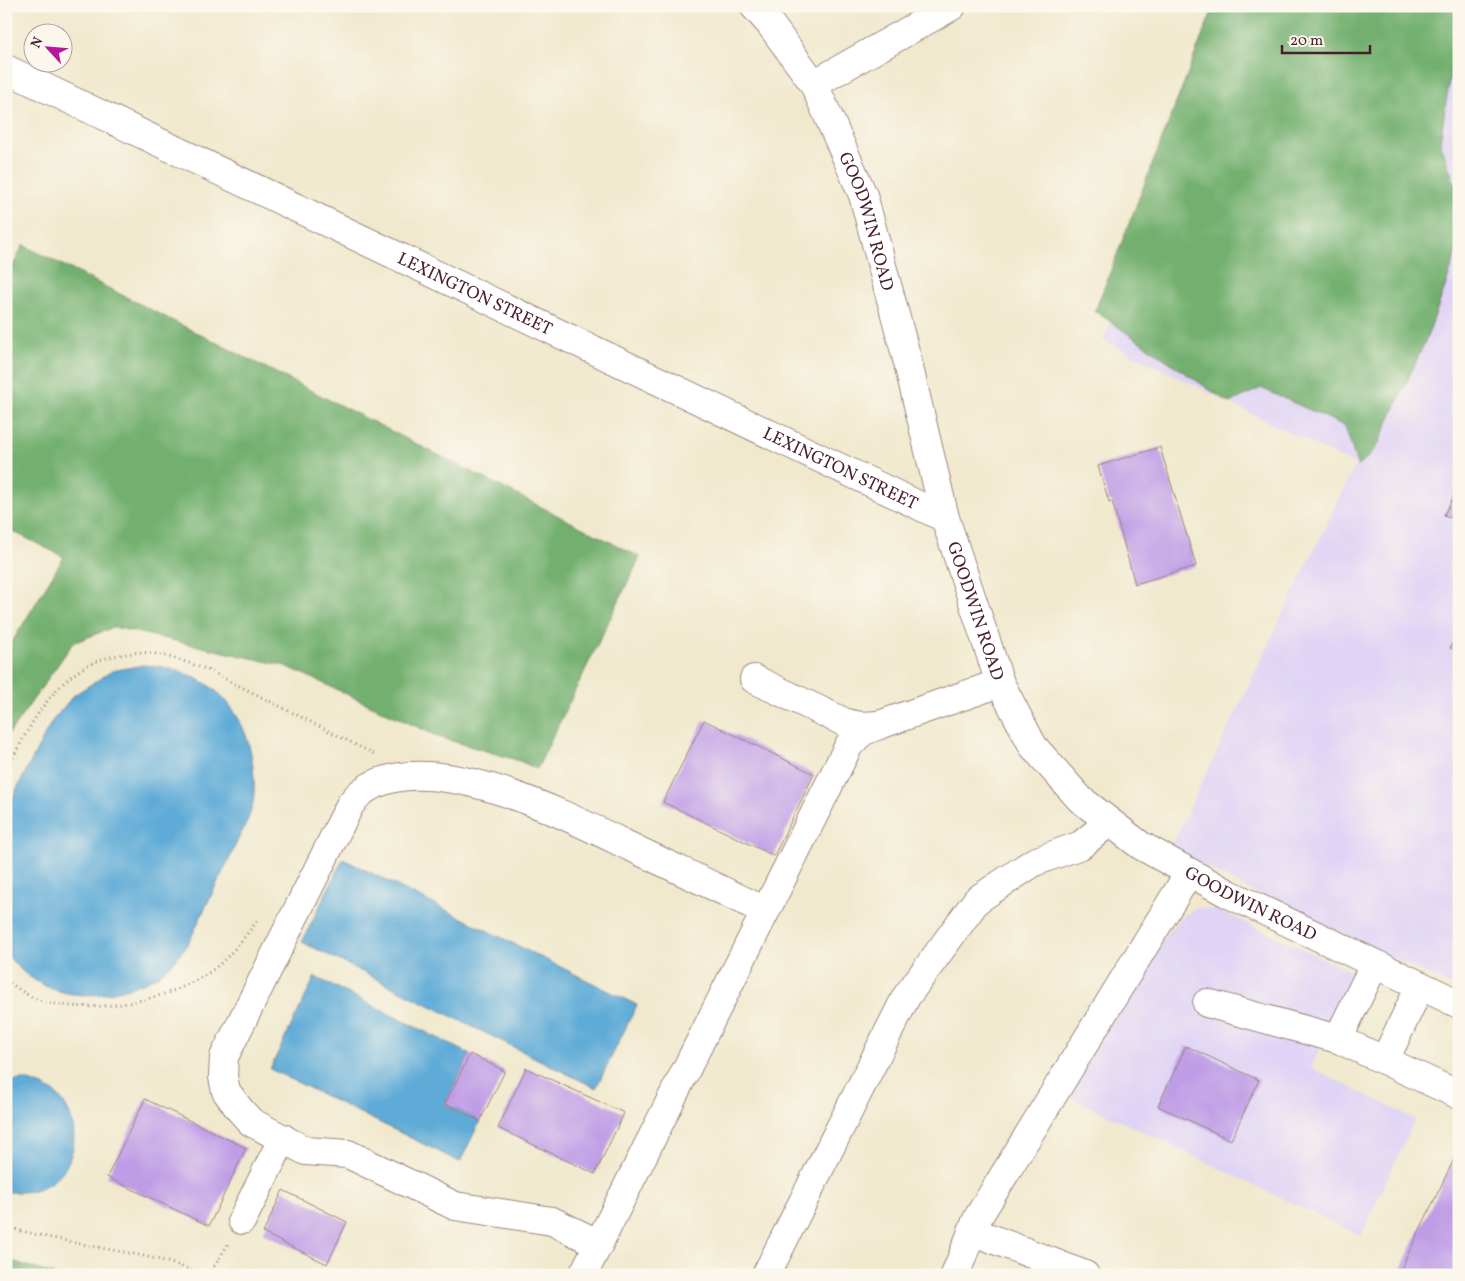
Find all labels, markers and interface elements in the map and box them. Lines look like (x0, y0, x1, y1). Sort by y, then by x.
north arrow (22, 22, 72, 72)
scale bar (1282, 22, 1370, 54)
text: 20 m (1290, 31, 1323, 52)
text: N (27, 34, 48, 52)
street label: GOODWIN ROAD (832, 148, 899, 294)
street label: LEXINGTON STREET (393, 247, 557, 343)
street label: LEXINGTON STREET (758, 422, 922, 517)
street label: GOODWIN ROAD (940, 539, 1009, 684)
street label: GOODWIN ROAD (1180, 861, 1321, 948)

